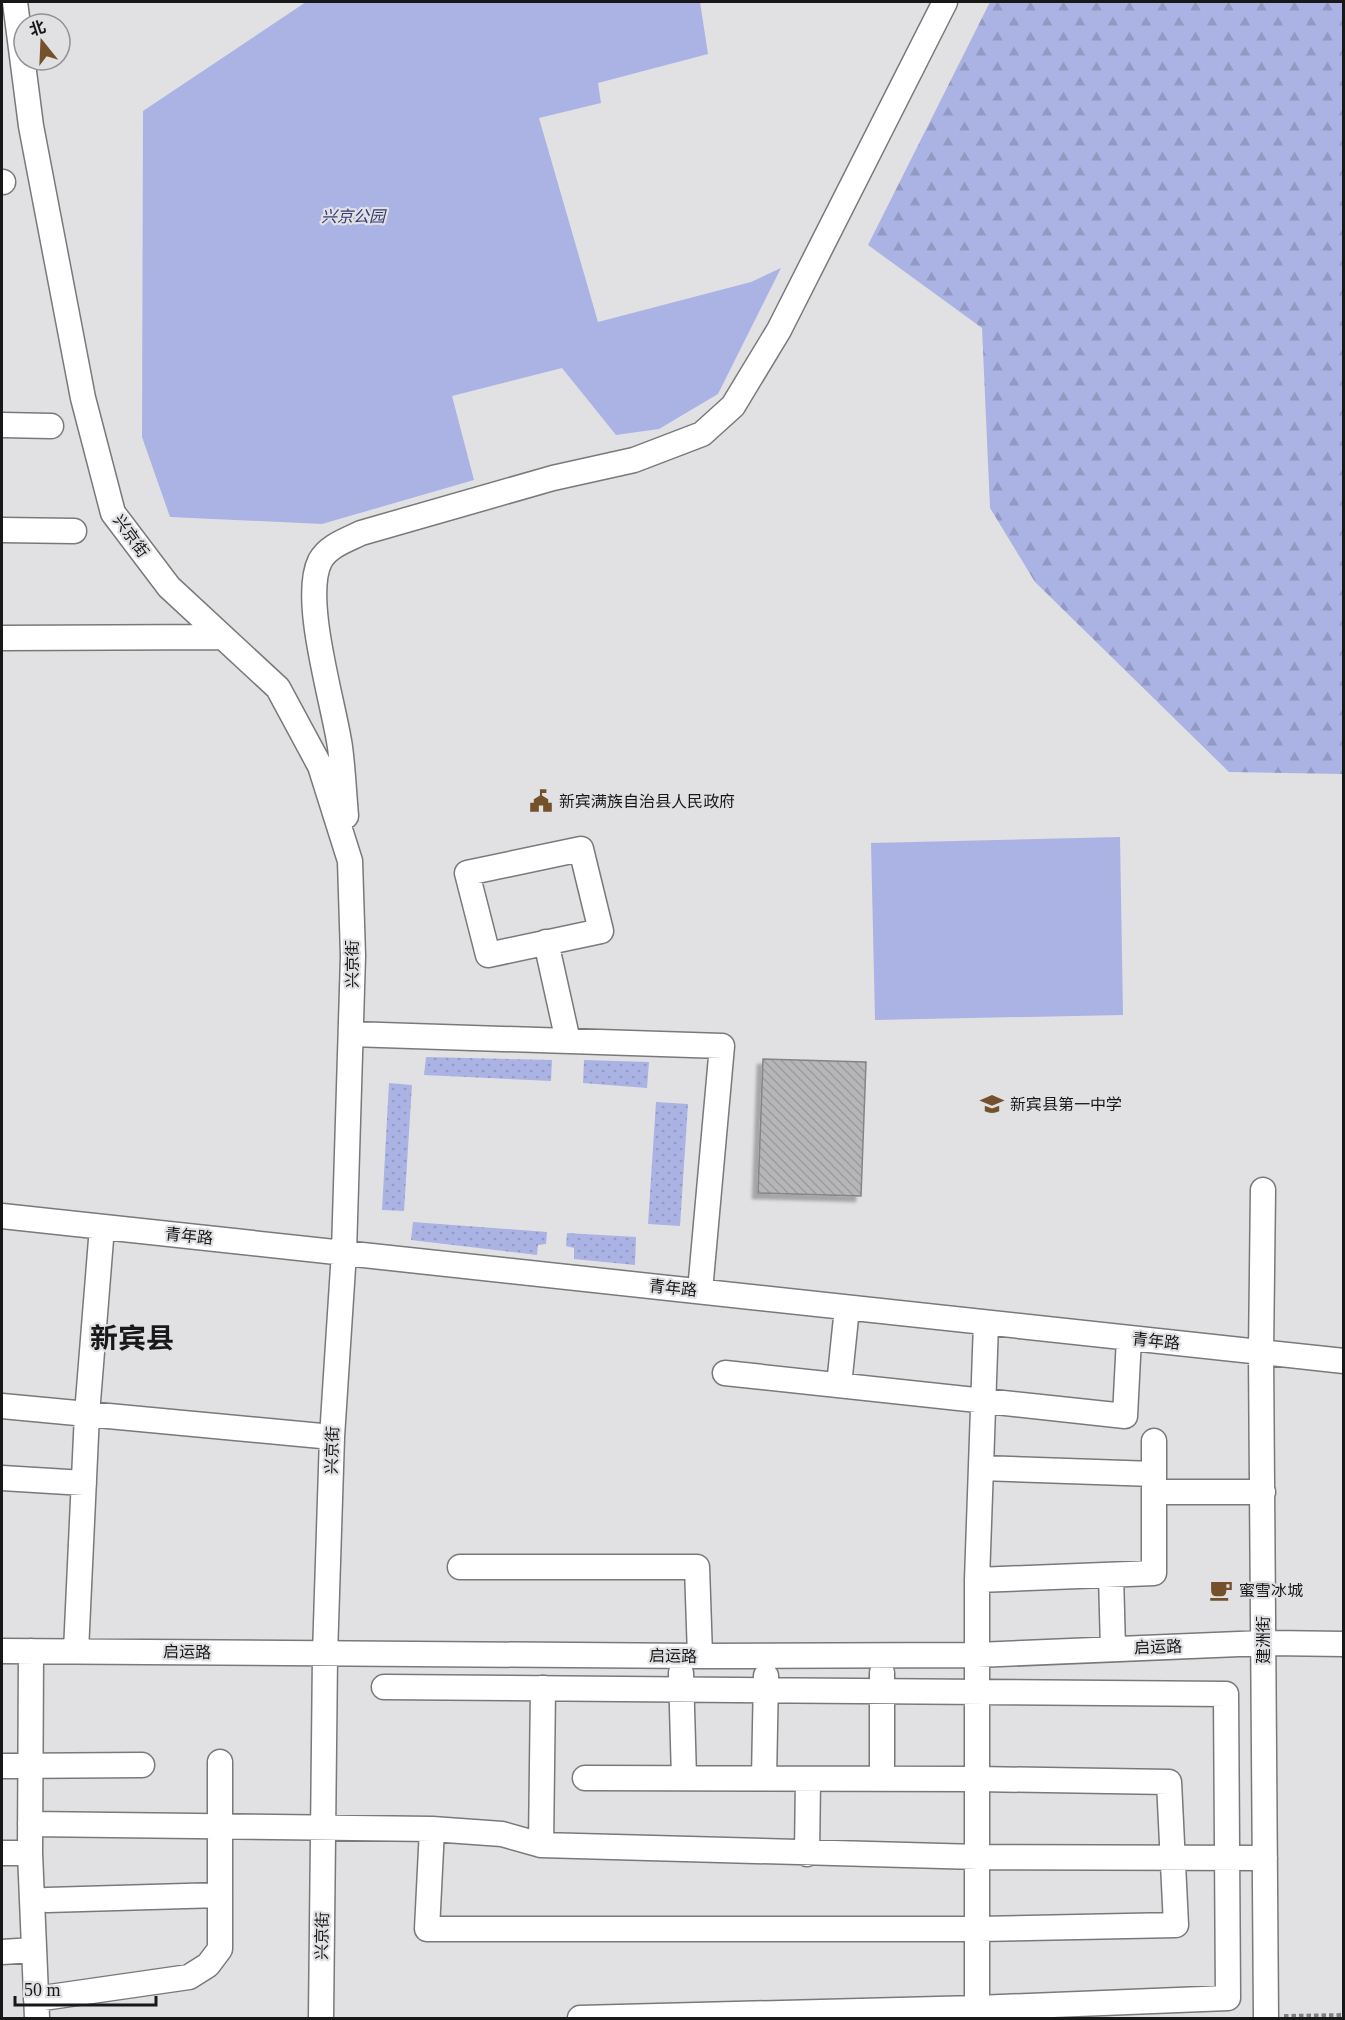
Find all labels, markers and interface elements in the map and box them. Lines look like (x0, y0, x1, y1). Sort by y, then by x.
north arrow (12, 12, 72, 72)
text: 北 (27, 18, 48, 39)
park label: 兴京公园 (321, 208, 387, 225)
street label: 兴京街 (110, 512, 152, 560)
public building icon: 新宾满族自治县人民政府 (528, 788, 554, 814)
place label: 新宾满族自治县人民政府 (559, 793, 735, 810)
street label: 兴京街 (344, 940, 361, 988)
school or university icon: 新宾县第一中学 (979, 1091, 1005, 1117)
place label: 新宾县第一中学 (1010, 1096, 1122, 1113)
street label: 青年路 (164, 1225, 214, 1247)
street label: 青年路 (648, 1277, 698, 1299)
district label: 新宾县 (90, 1323, 174, 1354)
street label: 青年路 (1131, 1330, 1181, 1352)
street label: 兴京街 (323, 1426, 341, 1474)
cafe icon: 蜜雪冰城 (1208, 1577, 1234, 1603)
place label: 蜜雪冰城 (1239, 1582, 1303, 1599)
street label: 建洲街 (1255, 1616, 1272, 1664)
street label: 启运路 (1134, 1638, 1182, 1656)
street label: 启运路 (163, 1643, 211, 1661)
street label: 启运路 (649, 1647, 697, 1665)
street label: 兴京街 (313, 1912, 331, 1960)
scale bar (15, 1969, 156, 2007)
text: 50 m (24, 1980, 61, 2000)

